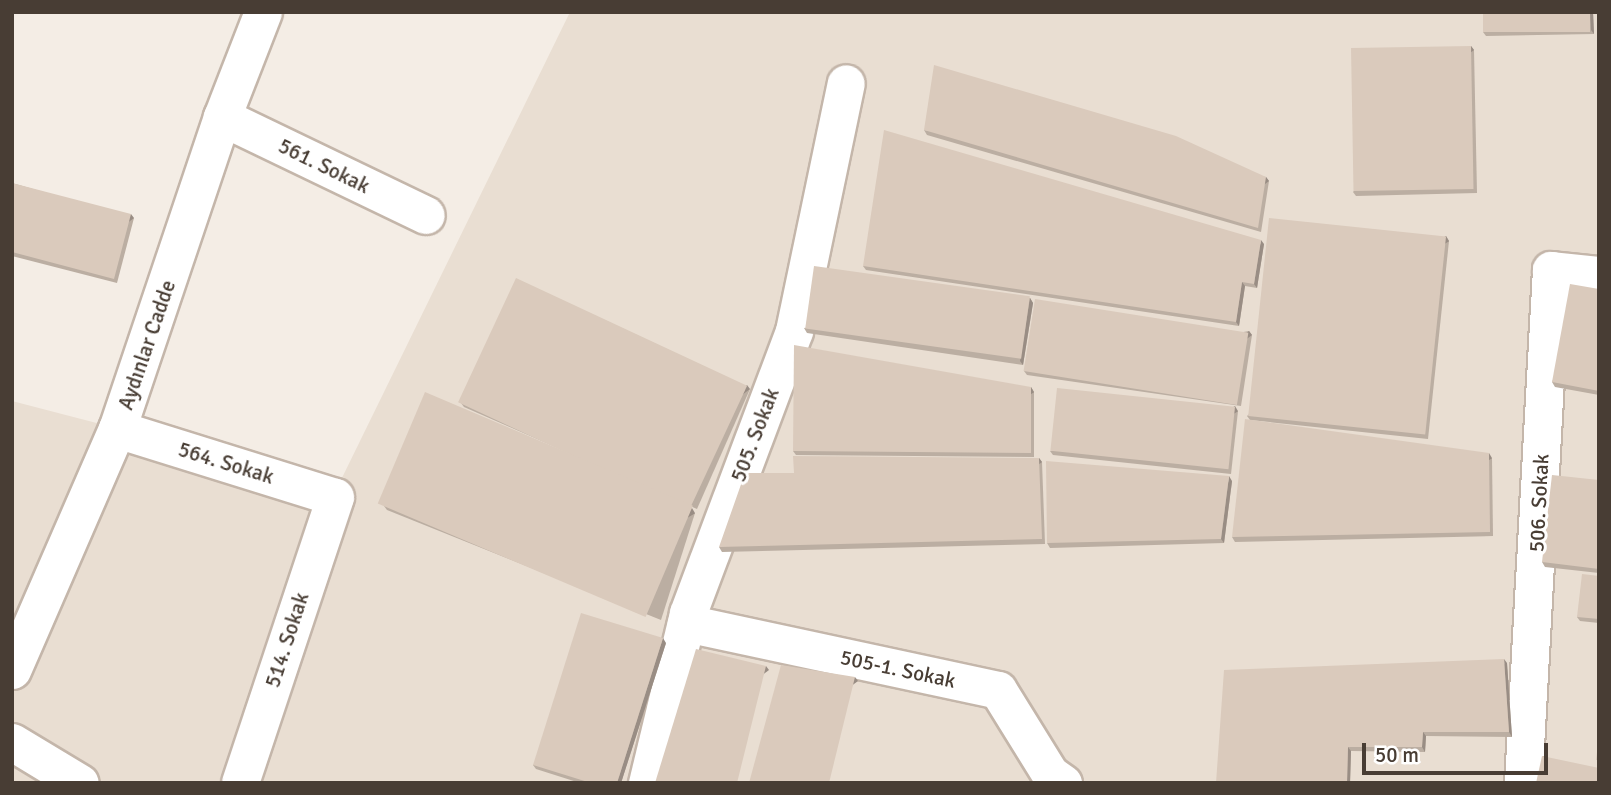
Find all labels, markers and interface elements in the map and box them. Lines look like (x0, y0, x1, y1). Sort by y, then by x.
street label: 561. Sokak (274, 133, 374, 199)
street label: Aydınlar Cadde (113, 277, 181, 413)
street label: 505. Sokak (726, 385, 784, 485)
street label: 564. Sokak (175, 437, 277, 489)
street label: 506. Sokak (1524, 453, 1554, 553)
street label: 514. Sokak (260, 589, 314, 691)
street label: 505-1. Sokak (838, 644, 958, 694)
scale bar (1366, 728, 1552, 772)
text: 50 m (1375, 742, 1419, 768)

